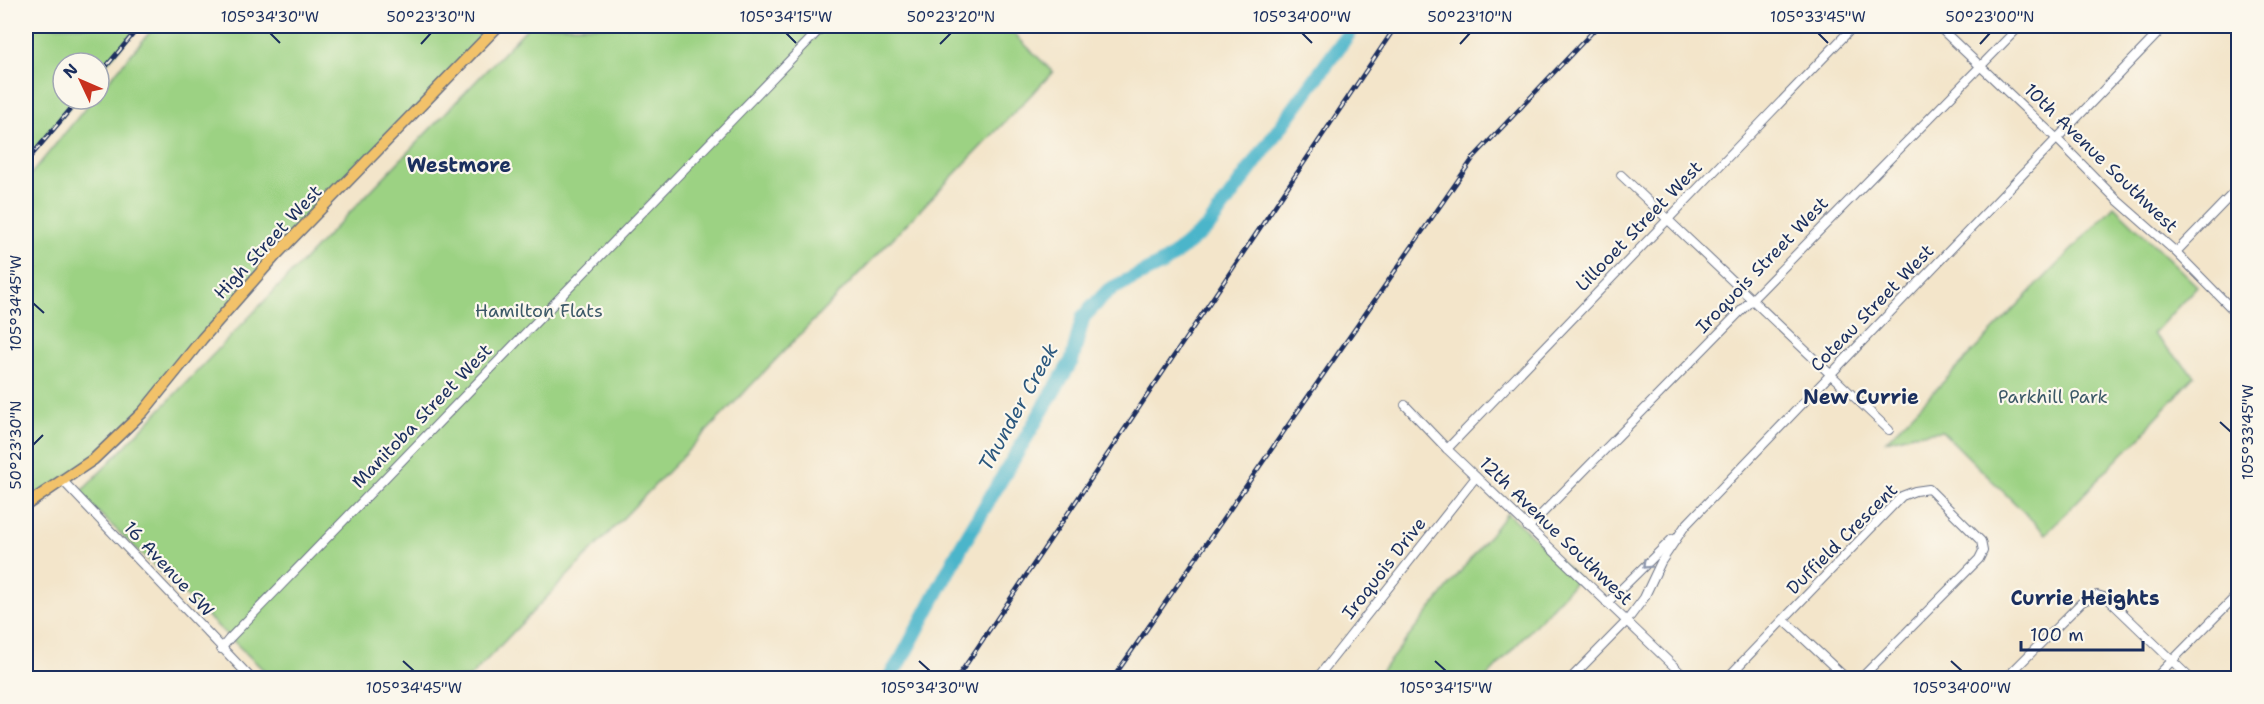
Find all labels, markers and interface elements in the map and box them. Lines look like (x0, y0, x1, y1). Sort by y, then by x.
text: 105°34'30"W (221, 7, 319, 27)
text: 50°23'30"N (387, 7, 475, 27)
text: 105°34'15"W (740, 7, 832, 27)
text: 50°23'20"N (907, 7, 995, 27)
text: 105°34'00"W (1253, 7, 1351, 27)
text: 50°23'10"N (1428, 7, 1512, 27)
text: 105°33'45"W (1770, 7, 1866, 27)
text: 50°23'00"N (1946, 7, 2034, 27)
north arrow (51, 51, 111, 111)
text: N (59, 59, 83, 83)
street label: 10th Avenue Southwest (2019, 78, 2183, 238)
district label: Westmore (407, 152, 511, 178)
street label: Lillooet Street West (1570, 155, 1708, 296)
street label: High Street West (209, 180, 327, 304)
street label: Iroquois Street West (1690, 191, 1834, 338)
street label: Coteau Street West (1805, 239, 1939, 377)
text: 105°34'45"W (6, 255, 26, 351)
park label: Hamilton Flats (475, 299, 603, 323)
street label: Manitoba Street West (347, 338, 497, 493)
water label: Thunder Creek (972, 338, 1064, 475)
district label: New Currie (1803, 384, 1919, 410)
text: 105°33'45"W (2238, 384, 2258, 480)
park label: Parkhill Park (1998, 385, 2108, 409)
text: 50°23'30"N (6, 401, 26, 489)
street label: 12th Avenue Southwest (1474, 451, 1638, 611)
street label: Duffield Crescent (1781, 478, 1903, 600)
street label: Iroquois Drive (1337, 512, 1431, 624)
street label: 16 Avenue SW (118, 516, 220, 622)
one-way arrow (1642, 558, 1652, 569)
district label: Currie Heights (2010, 585, 2160, 611)
scale bar (2021, 614, 2142, 652)
text: 100 m (2030, 623, 2084, 647)
text: 105°34'45"W (366, 678, 462, 698)
text: 105°34'30"W (881, 678, 979, 698)
text: 105°34'15"W (1400, 678, 1492, 698)
text: 105°34'00"W (1913, 678, 2011, 698)

